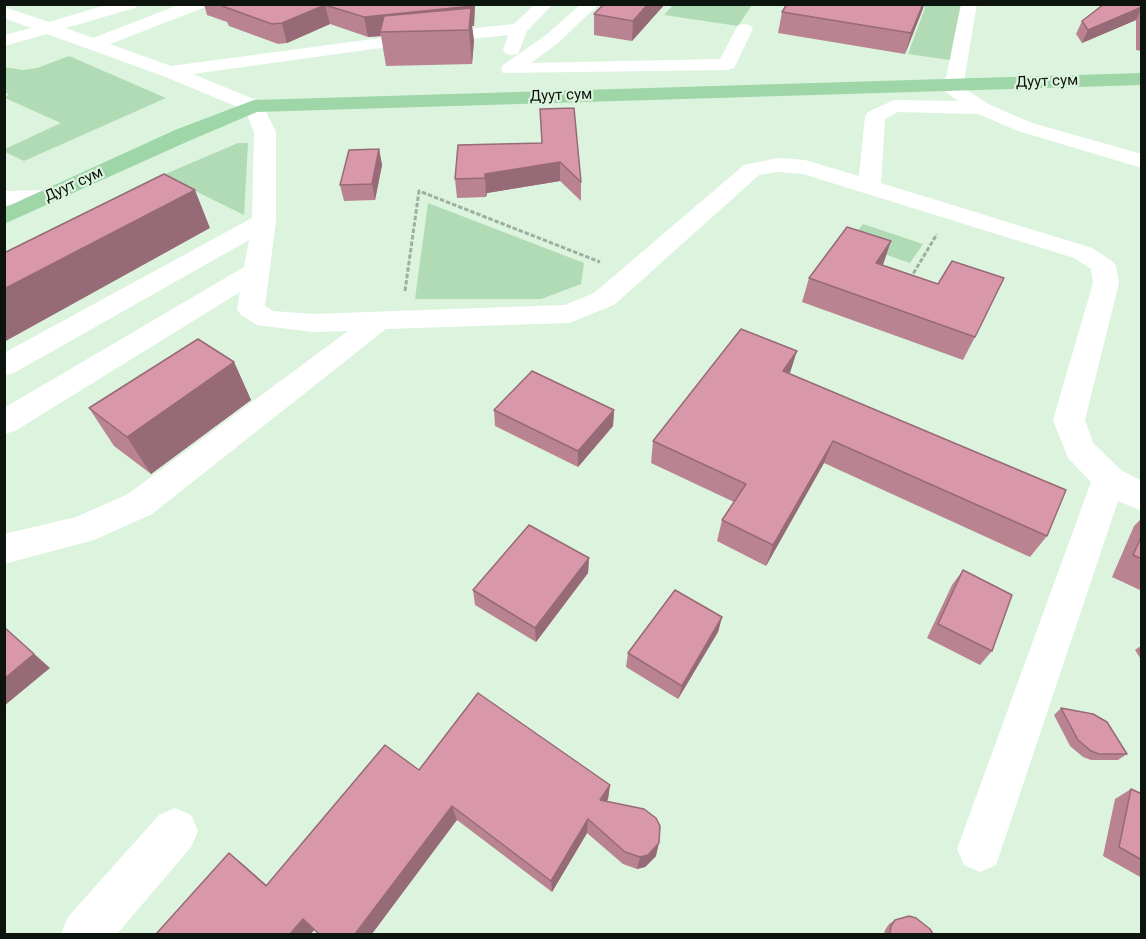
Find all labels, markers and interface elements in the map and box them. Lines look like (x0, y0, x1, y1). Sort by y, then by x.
street label: Дуут сум (1015, 72, 1079, 92)
street label: Дуут сум (529, 86, 593, 106)
street label: Дуут сум (42, 164, 106, 206)

